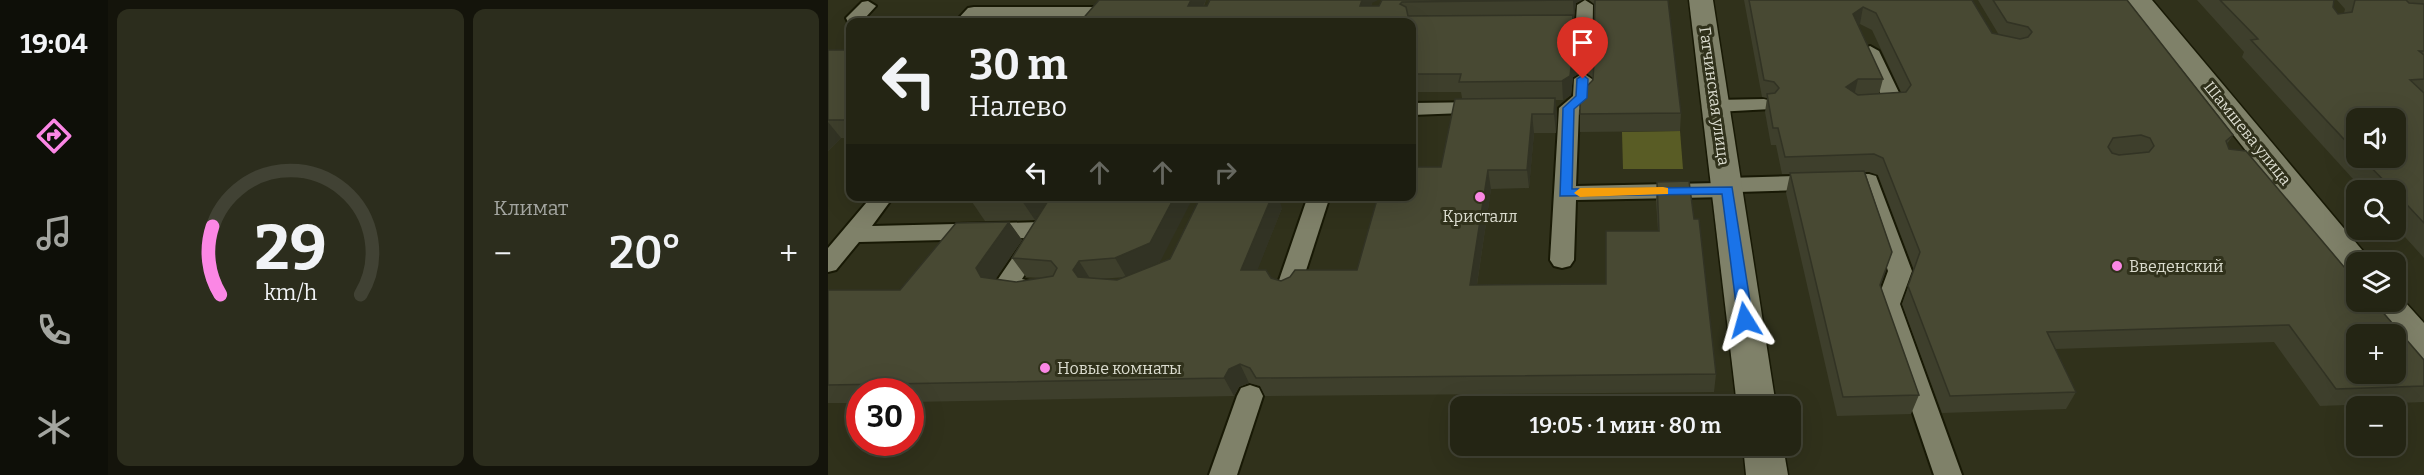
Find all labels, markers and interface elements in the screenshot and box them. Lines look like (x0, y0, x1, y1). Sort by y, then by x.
pin (1557, 17, 1608, 79)
street label: Гатчинская улица (1695, 25, 1734, 167)
icon: arrive (1566, 26, 1599, 59)
text: 19:04 (20, 28, 88, 60)
text: 30 m (969, 40, 1068, 90)
icon: left (870, 42, 948, 120)
street label: Шамшева улица (2200, 78, 2295, 189)
text: Налево (969, 91, 1067, 123)
map controls (2346, 108, 2406, 456)
button: sound (2346, 108, 2406, 168)
icon: directions (33, 115, 75, 157)
icon: left (1020, 156, 1053, 189)
icon: ahead (1083, 156, 1116, 189)
icon: ahead (1146, 156, 1179, 189)
icon: right (1209, 156, 1242, 189)
button: search (2346, 180, 2406, 240)
marker: Кристалл (1473, 190, 1487, 204)
text: Климат (494, 196, 568, 220)
place label: Кристалл (1442, 207, 1518, 226)
text: 29 (254, 211, 326, 286)
icon: music (33, 212, 75, 254)
text: 20° (609, 226, 682, 280)
text: − (494, 234, 512, 274)
text: + (779, 234, 798, 274)
button: layers (2346, 252, 2406, 312)
place label: Введенский (2129, 257, 2224, 276)
marker: Введенский (2110, 259, 2124, 273)
text: km/h (264, 280, 317, 306)
position arrow (1713, 288, 1777, 352)
icon: phone (33, 309, 75, 351)
button: + (2346, 324, 2406, 384)
place label: Новые комнаты (1057, 359, 1182, 378)
marker: Новые комнаты (1038, 361, 1052, 375)
speed limit sign: 30 (846, 378, 924, 456)
button: − (2346, 396, 2406, 456)
icon: climate (33, 406, 75, 448)
text: 19:05 · 1 мин · 80 m (1530, 412, 1721, 439)

